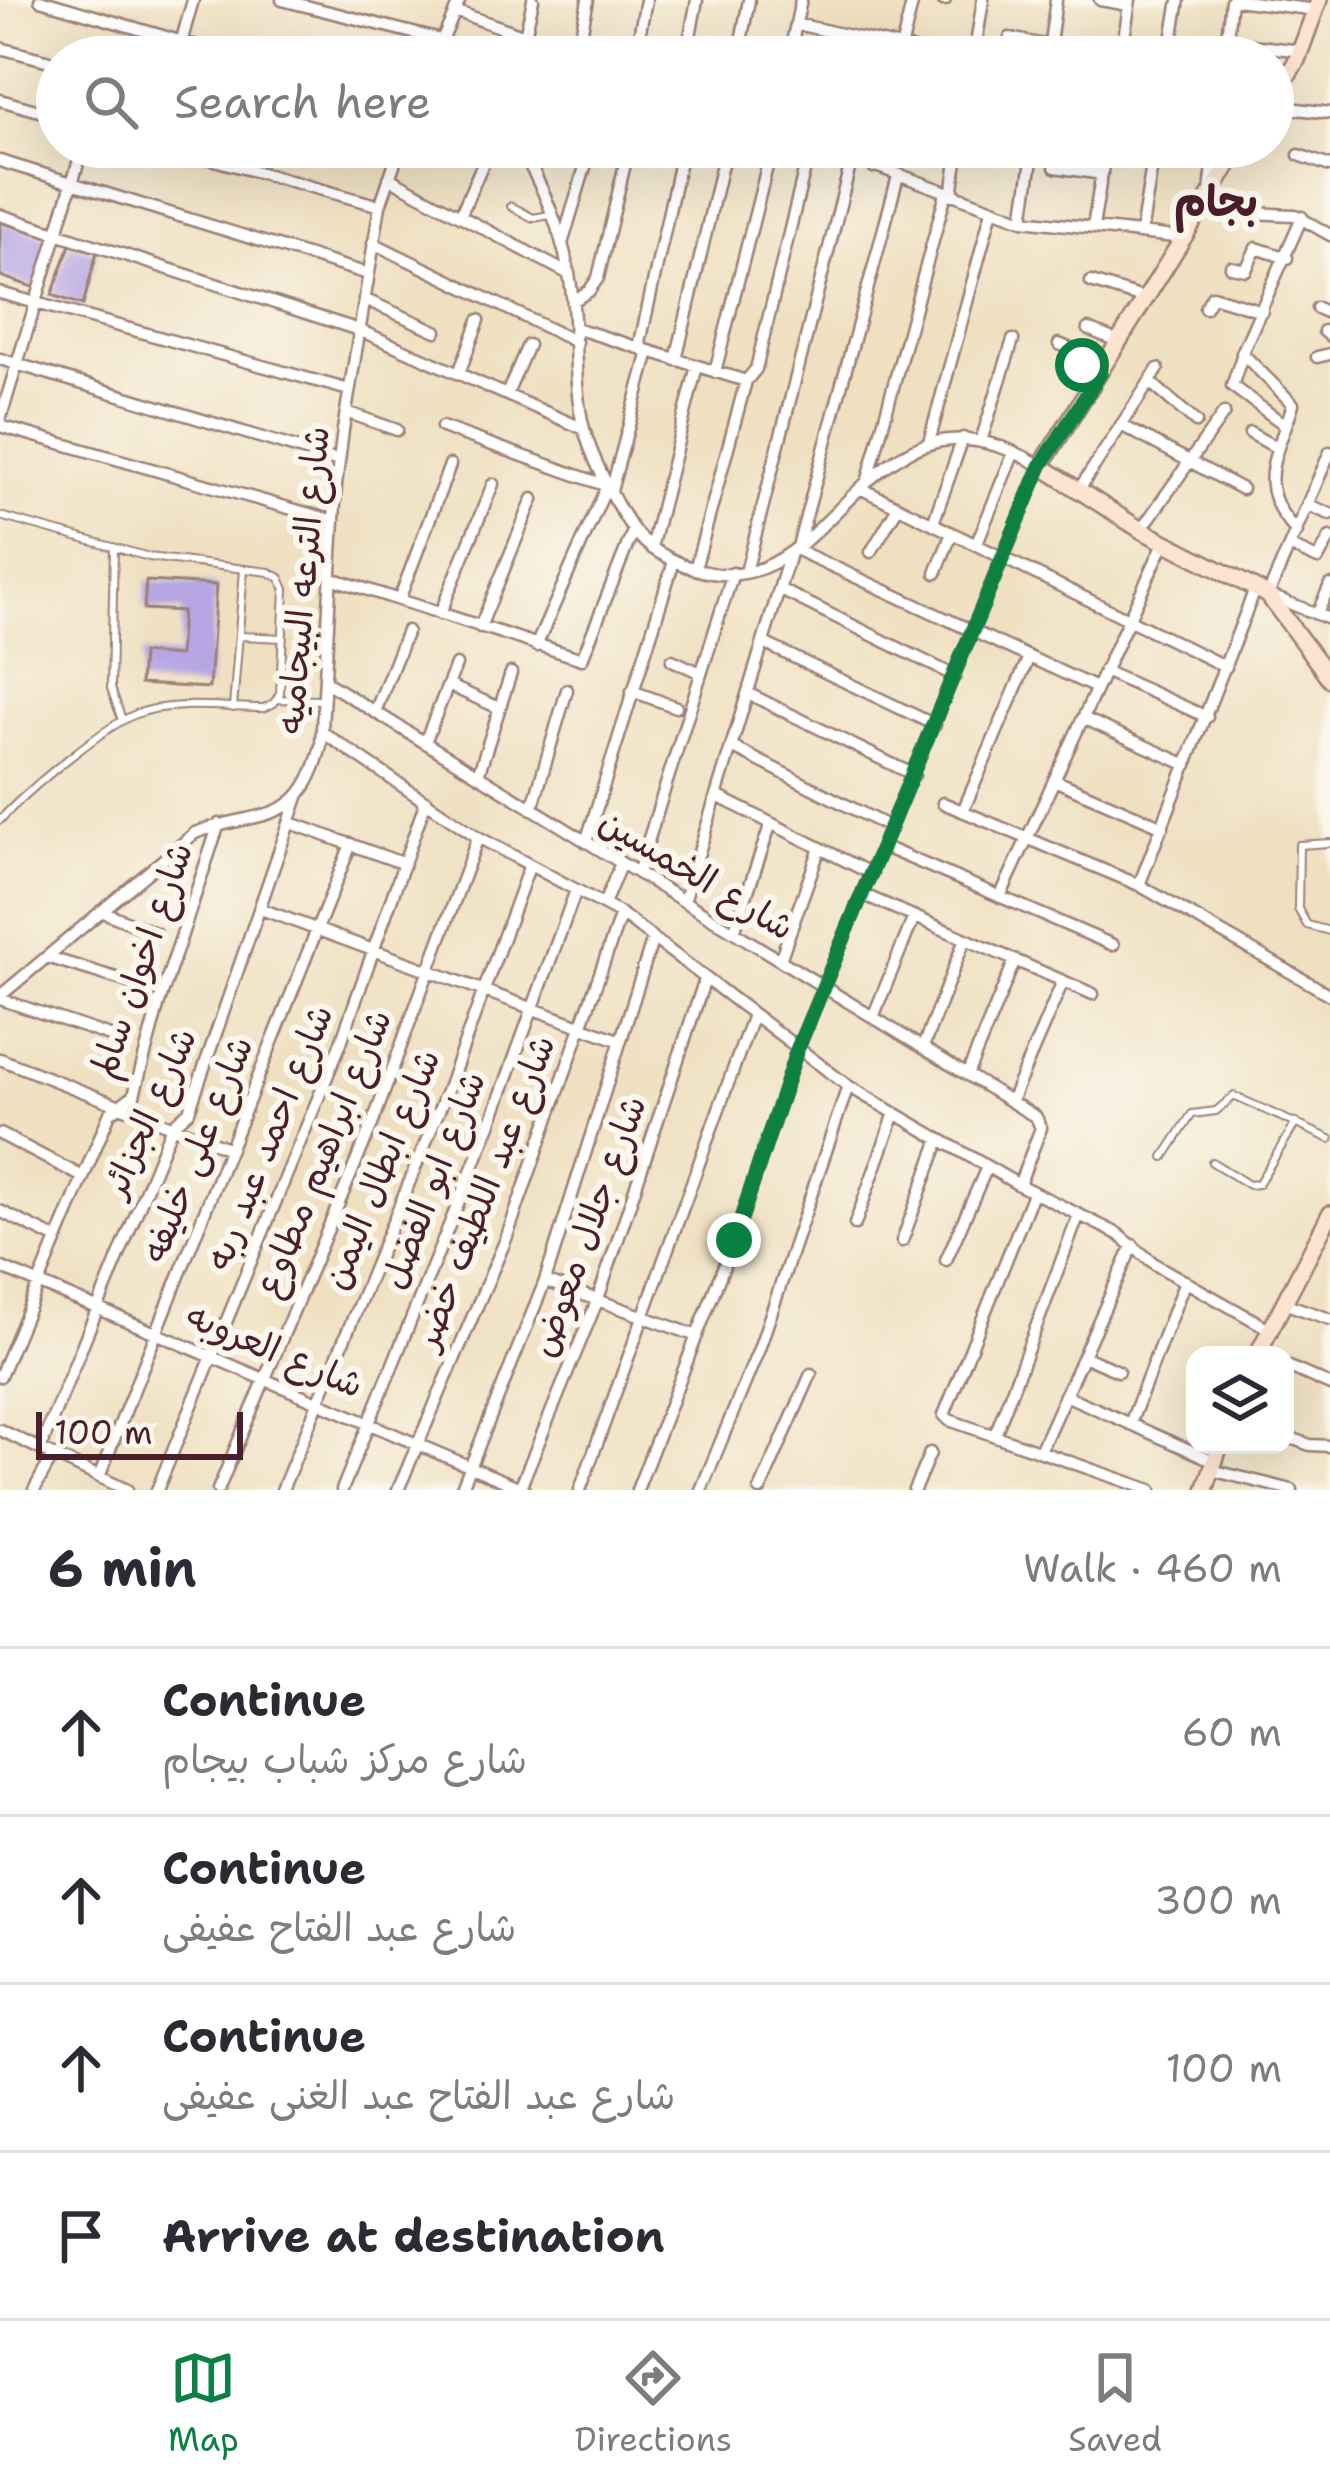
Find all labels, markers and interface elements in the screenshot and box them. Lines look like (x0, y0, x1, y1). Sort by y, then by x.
search box (36, 36, 1294, 168)
icon: search (78, 69, 144, 135)
text: Search here (174, 72, 431, 132)
district label: بجام (1174, 173, 1258, 233)
route start (1055, 338, 1109, 392)
street label: شارع الترعه البيجاميه (265, 424, 342, 736)
street label: شارع الخمسين (590, 796, 804, 952)
street label: شارع اخوان سالم (78, 836, 207, 1085)
street label: شارع احمد عبد ربه (193, 997, 346, 1277)
street label: شارع ابراهيم مطاوع (243, 1002, 406, 1305)
street label: شارع الجزائر (89, 1020, 209, 1207)
street label: شارع عبد اللطيف خضر (400, 1028, 568, 1359)
street label: شارع على خليفه (129, 1029, 266, 1270)
street label: شارع ابطال اليمن (311, 1042, 452, 1297)
street label: شارع ابو الفضل (369, 1064, 498, 1296)
street label: شارع جلال معوض (518, 1089, 659, 1364)
route end (707, 1213, 761, 1267)
street label: شارع العروبه (178, 1291, 371, 1410)
map controls (1186, 1346, 1294, 1454)
button: layers (1186, 1346, 1294, 1454)
scale bar (36, 1406, 243, 1459)
text: 100 m (54, 1410, 153, 1455)
text: 6 min (48, 1534, 197, 1602)
text: Walk · 460 m (1023, 1542, 1282, 1594)
text: Continue (162, 1670, 366, 1730)
icon: ahead (48, 1699, 114, 1765)
text: 60 m (1182, 1706, 1282, 1758)
text: شارع مركز شباب بيجام (162, 1733, 527, 1785)
text: Continue (162, 1838, 366, 1898)
icon: ahead (48, 1867, 114, 1933)
text: 300 m (1154, 1874, 1282, 1926)
text: شارع عبد الفتاح عفيفى (162, 1901, 516, 1953)
text: Continue (162, 2006, 366, 2066)
icon: ahead (48, 2035, 114, 2101)
text: 100 m (1166, 2042, 1282, 2094)
text: شارع عبد الفتاح عبد الغنى عفيفى (162, 2069, 675, 2121)
icon: arrive (48, 2203, 114, 2269)
text: Arrive at destination (162, 2206, 665, 2266)
tab: Map (168, 2345, 239, 2462)
tab: Directions (575, 2345, 732, 2462)
tab: Saved (1068, 2345, 1162, 2462)

